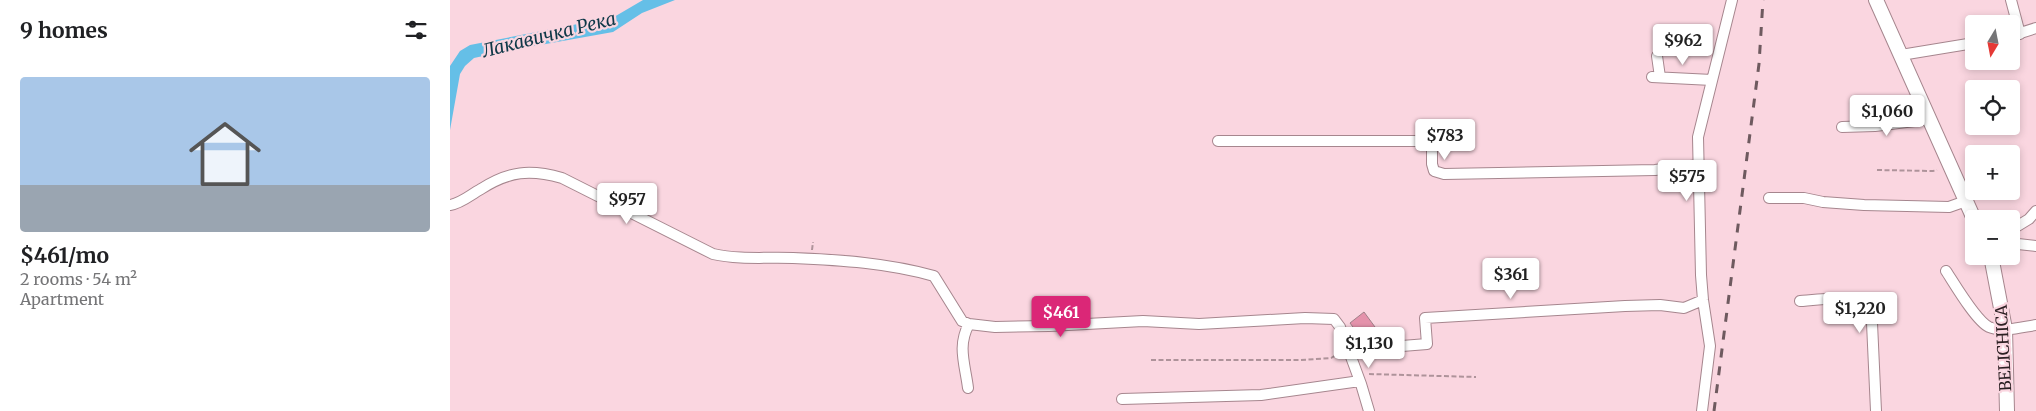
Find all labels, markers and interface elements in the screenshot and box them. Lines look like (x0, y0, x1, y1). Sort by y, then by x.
water label: Лакавичка Река (479, 7, 618, 63)
north arrow (1965, 15, 2020, 70)
map controls (1965, 15, 2020, 265)
icon: filters (402, 16, 430, 44)
text: 9 homes (20, 17, 108, 44)
pin: $962 (1653, 23, 1713, 66)
text: $962 (1664, 30, 1702, 50)
button: locate (1965, 80, 2020, 135)
pin: $1,060 (1846, 94, 1928, 137)
text: $1,060 (1861, 101, 1913, 121)
icon: home (180, 109, 270, 199)
pin: $783 (1415, 119, 1475, 161)
text: $783 (1426, 125, 1464, 145)
button: + (1965, 145, 2020, 200)
pin: $575 (1657, 160, 1717, 202)
text: $575 (1669, 166, 1705, 186)
pin: $957 (597, 182, 657, 225)
text: $957 (608, 189, 646, 209)
button: − (1965, 210, 2020, 265)
text: $461/mo (20, 242, 109, 269)
pin: $361 (1481, 258, 1541, 300)
text: $361 (1493, 264, 1529, 284)
text: 2 rooms · 54 m² (20, 269, 137, 289)
text: Apartment (20, 289, 104, 309)
pin: $1,220 (1819, 292, 1901, 334)
pin: $461 (1031, 296, 1091, 338)
text: $1,220 (1834, 298, 1886, 318)
text: $461 (1043, 302, 1079, 322)
street label: BELICHICA (1991, 303, 2015, 392)
pin: $1,130 (1328, 326, 1410, 369)
text: $1,130 (1345, 333, 1393, 353)

